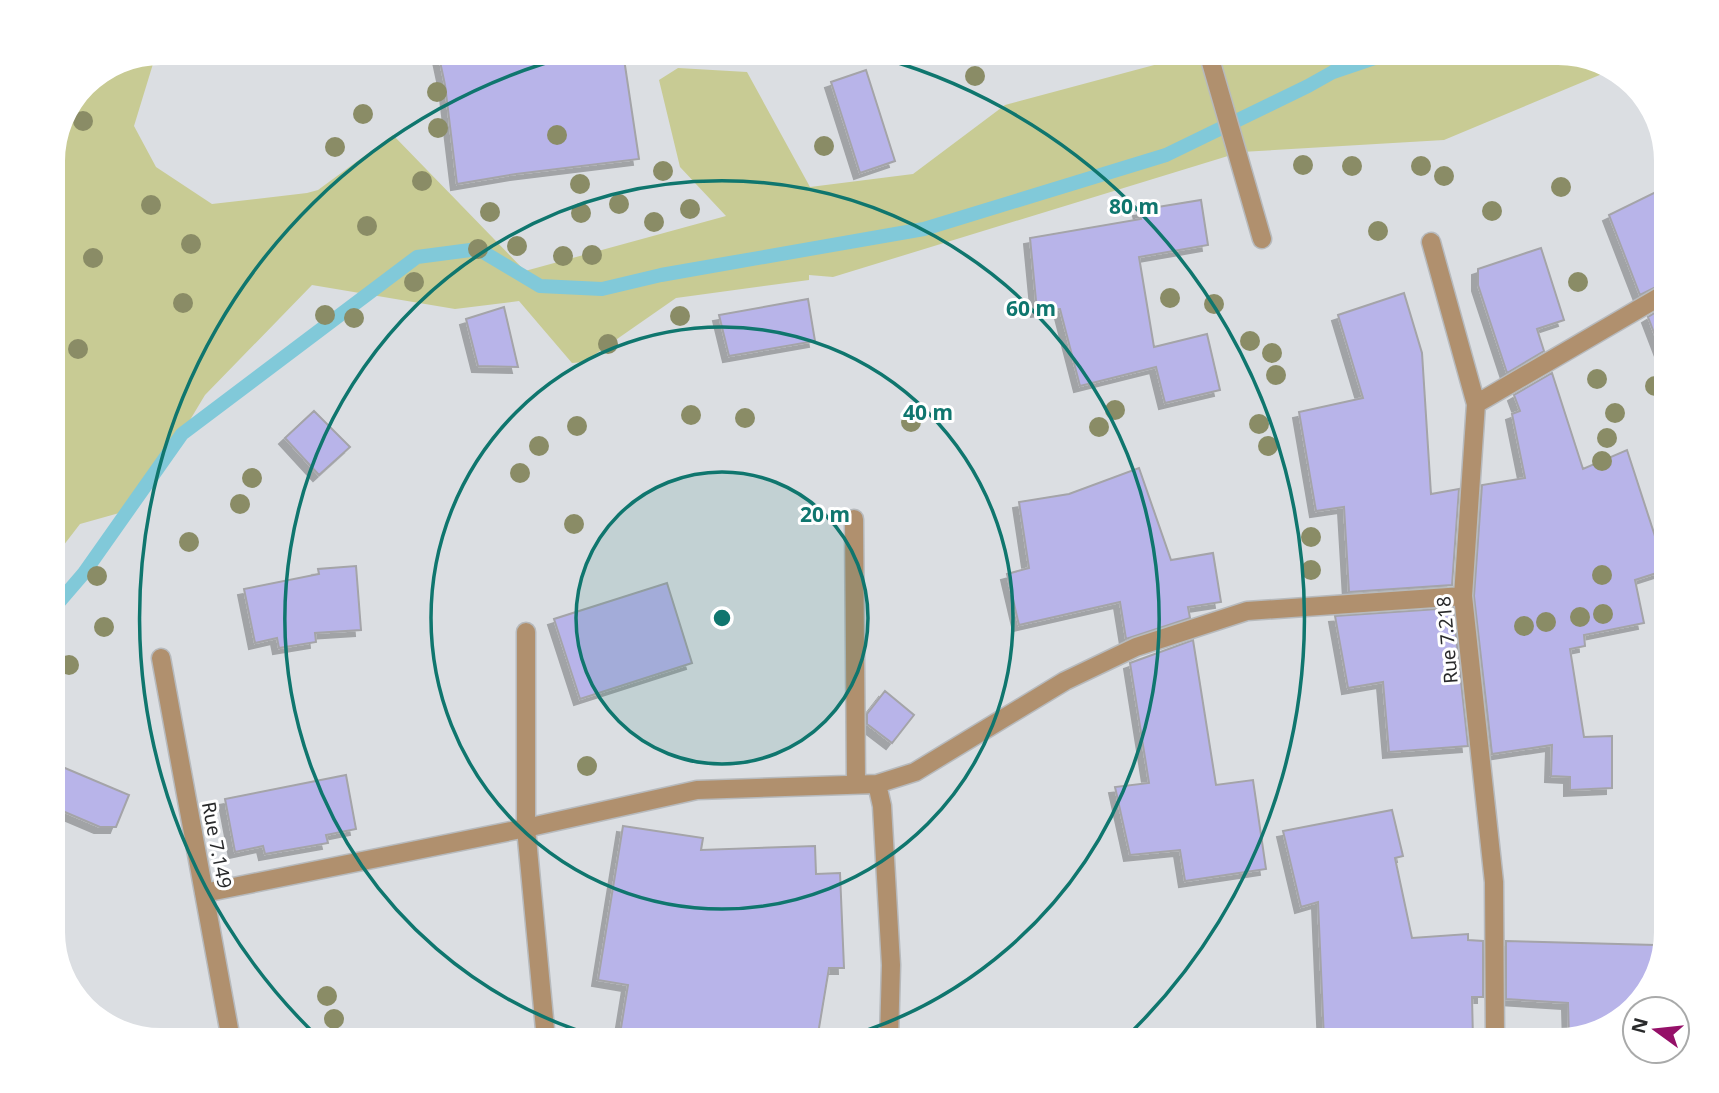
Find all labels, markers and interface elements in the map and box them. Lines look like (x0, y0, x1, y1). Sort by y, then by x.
text: 80 m (1109, 192, 1159, 220)
text: 60 m (1006, 294, 1056, 322)
text: 40 m (903, 398, 953, 426)
text: 20 m (800, 500, 850, 528)
street label: Rue 7.218 (1430, 595, 1464, 685)
centre of rings (710, 606, 734, 630)
street label: Rue 7.149 (196, 799, 238, 891)
north arrow (1621, 995, 1691, 1065)
text: N (1625, 1015, 1654, 1036)

